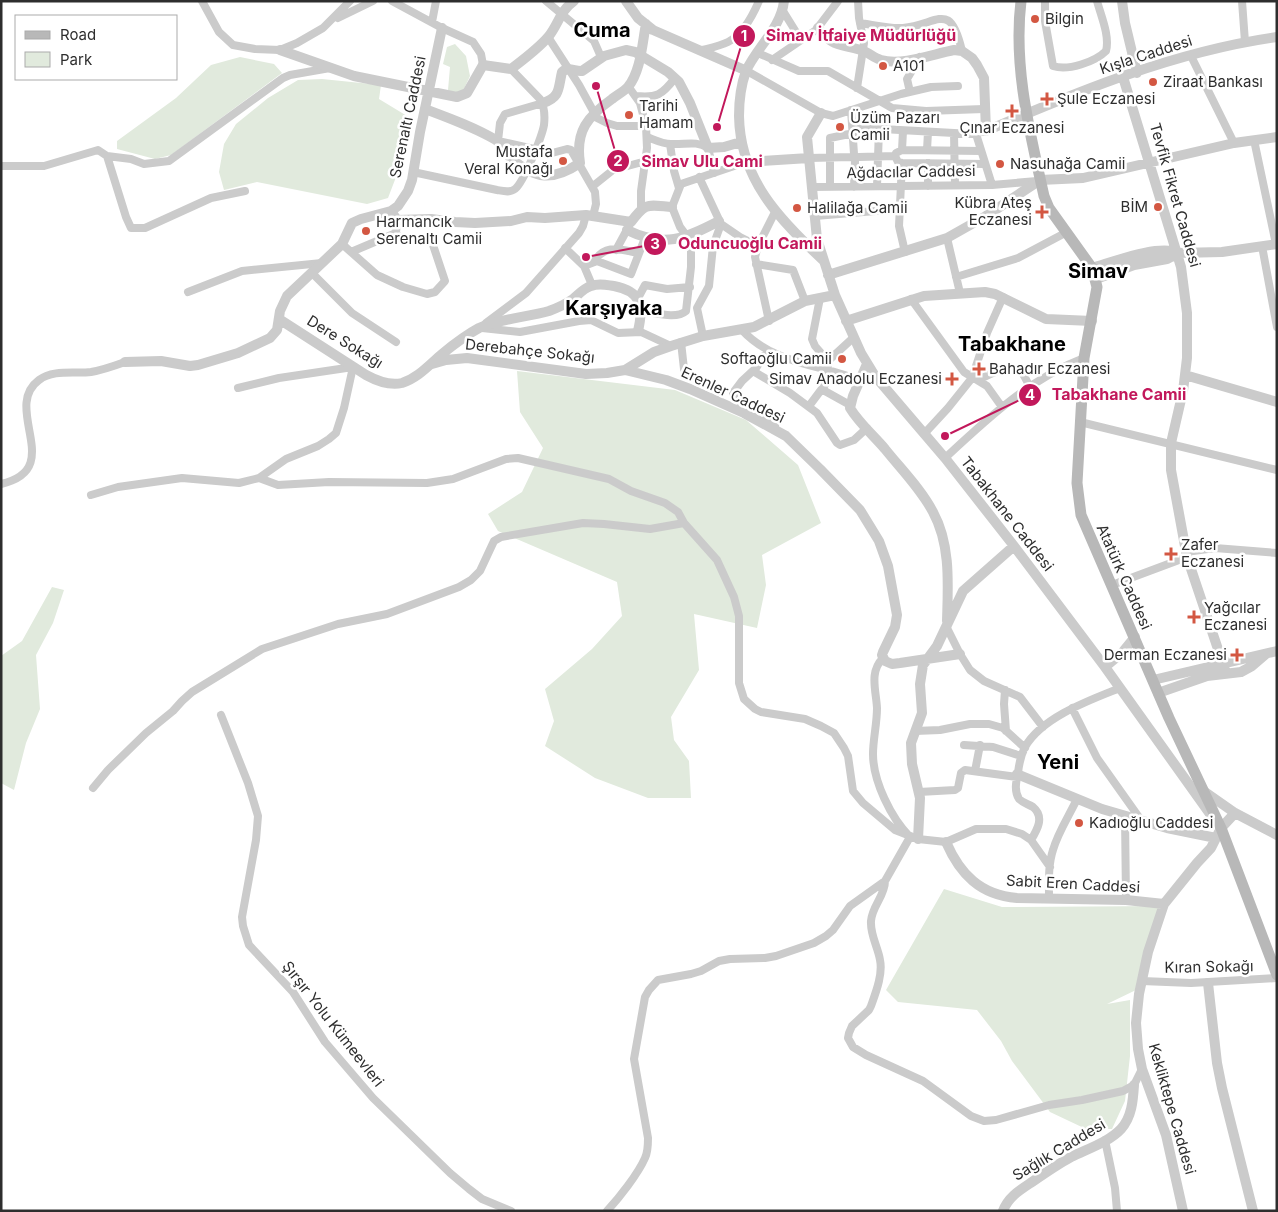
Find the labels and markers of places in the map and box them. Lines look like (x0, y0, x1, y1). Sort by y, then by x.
place label: Bilgin (1045, 9, 1084, 28)
marker: Bilgin (1029, 13, 1041, 25)
callout: Simav İtfaiye Müdürlüğü (731, 20, 966, 51)
place label: A101 (893, 56, 925, 75)
marker: A101 (877, 60, 889, 72)
place label: Ziraat Bankası (1163, 72, 1263, 91)
marker: Ziraat Bankası (1147, 76, 1159, 88)
place label: Şule Eczanesi (1057, 89, 1155, 108)
marker: Şule Eczanesi (1041, 93, 1053, 105)
place label: Tarihi Hamam (639, 96, 693, 132)
marker: Çınar Eczanesi (1006, 105, 1018, 117)
place label: Üzüm Pazarı Camii (850, 108, 940, 144)
marker: Tarihi Hamam (623, 109, 635, 121)
place label: Çınar Eczanesi (960, 118, 1064, 137)
marker: Üzüm Pazarı Camii (834, 121, 846, 133)
place label: Mustafa Veral Konağı (464, 142, 553, 178)
callout: Simav Ulu Cami (606, 146, 773, 177)
place label: Nasuhağa Camii (1010, 154, 1125, 173)
marker: Mustafa Veral Konağı (557, 155, 569, 167)
marker: Nasuhağa Camii (994, 158, 1006, 170)
place label: Kübra Ateş Eczanesi (955, 193, 1032, 229)
place label: BİM (1121, 197, 1148, 216)
place label: Halilağa Camii (807, 198, 908, 217)
marker: BİM (1152, 201, 1164, 213)
marker: Halilağa Camii (791, 202, 803, 214)
marker: Kübra Ateş Eczanesi (1036, 206, 1048, 218)
place label: Harmancık Serenaltı Camii (376, 212, 482, 248)
marker: Harmancık Serenaltı Camii (360, 225, 372, 237)
callout: Oduncuoğlu Camii (643, 228, 832, 259)
place label: Softaoğlu Camii (720, 349, 832, 368)
marker: Softaoğlu Camii (836, 353, 848, 365)
place label: Bahadır Eczanesi (989, 359, 1110, 378)
marker: Bahadır Eczanesi (973, 363, 985, 375)
place label: Simav Anadolu Eczanesi (769, 369, 942, 388)
marker: Simav Anadolu Eczanesi (946, 373, 958, 385)
callout: Tabakhane Camii (1017, 379, 1197, 410)
place label: Zafer Eczanesi (1181, 535, 1244, 571)
marker: Zafer Eczanesi (1165, 548, 1177, 560)
place label: Yağcılar Eczanesi (1204, 598, 1267, 634)
marker: Yağcılar Eczanesi (1188, 611, 1200, 623)
place label: Derman Eczanesi (1104, 645, 1227, 664)
marker: Derman Eczanesi (1231, 649, 1243, 661)
place label: Kadıoğlu Caddesi (1089, 813, 1213, 832)
marker: Kadıoğlu Caddesi (1073, 817, 1085, 829)

